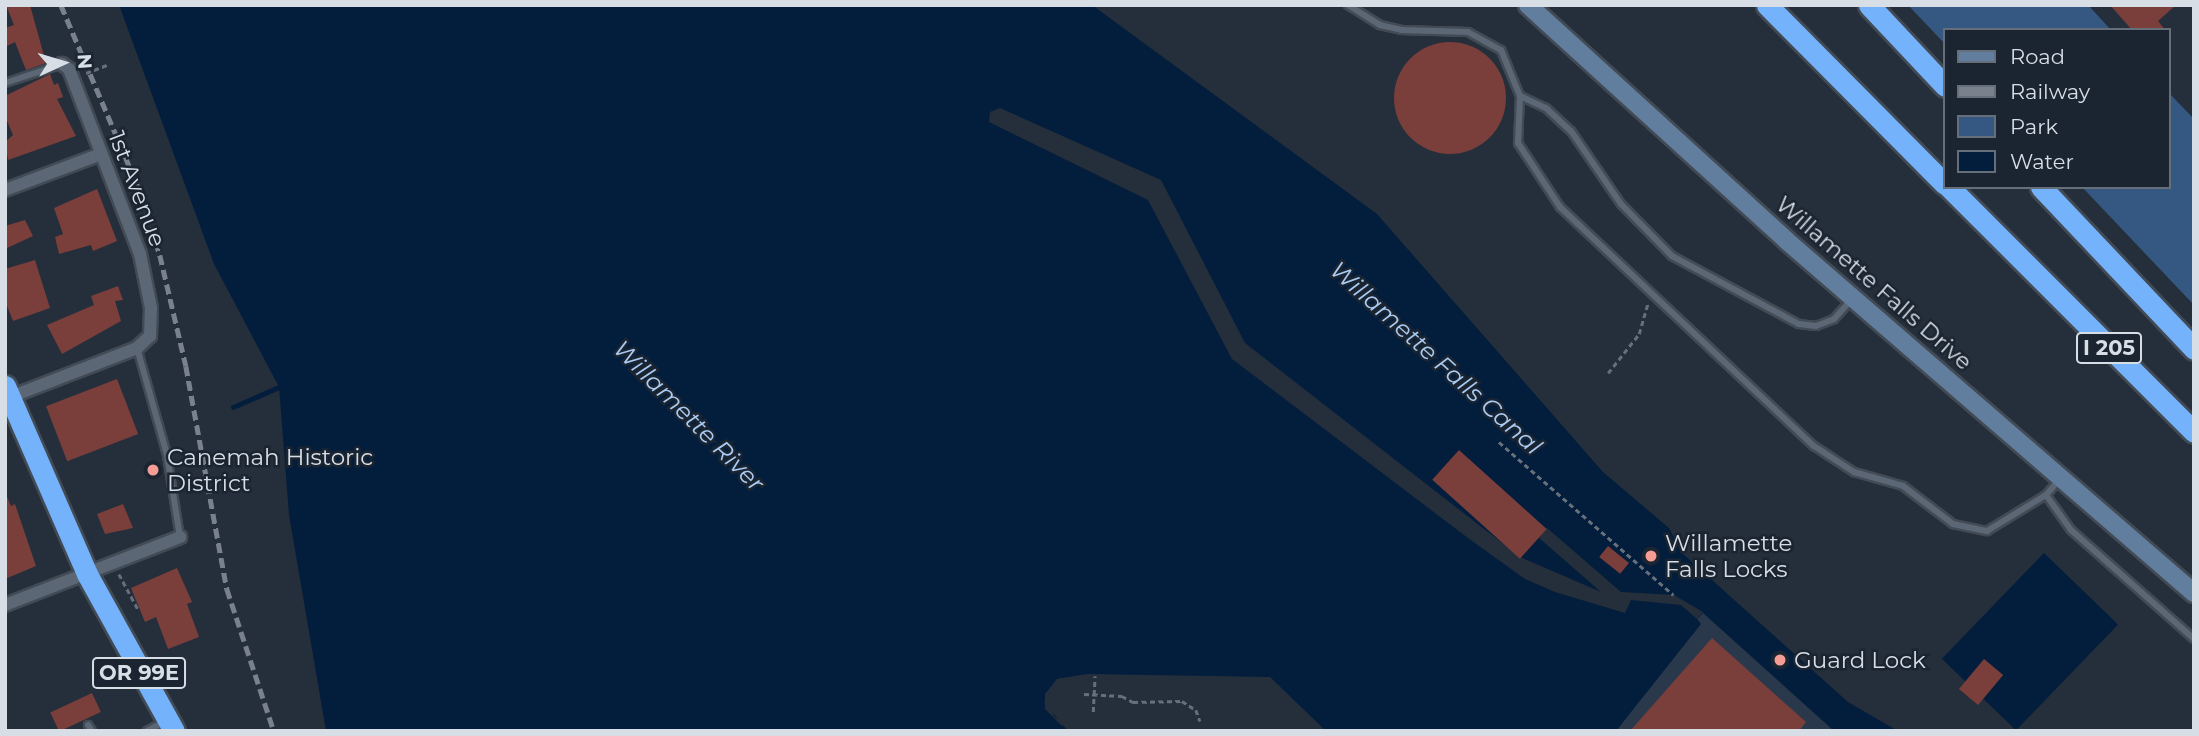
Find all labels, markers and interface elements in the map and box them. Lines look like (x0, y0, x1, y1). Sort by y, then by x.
north arrow (28, 28, 98, 98)
legend (1944, 28, 2171, 189)
text: Road (2010, 44, 2065, 69)
text: N (72, 53, 96, 70)
text: Railway (2010, 79, 2090, 104)
text: Park (2010, 114, 2058, 139)
street label: 1st Avenue (102, 127, 172, 251)
text: Water (2010, 149, 2074, 174)
street label: Willamette Falls Drive (1770, 190, 1978, 376)
water label: Willamette Falls Canal (1324, 255, 1548, 461)
road number: I 205 (2076, 330, 2142, 366)
water label: Willamette River (608, 335, 770, 497)
place label: Canemah Historic District (167, 443, 373, 497)
marker: Canemah Historic District (145, 462, 161, 478)
place label: Willamette Falls Locks (1665, 529, 1792, 583)
marker: Willamette Falls Locks (1643, 548, 1659, 564)
place label: Guard Lock (1794, 646, 1926, 674)
marker: Guard Lock (1772, 652, 1788, 668)
road number: OR 99E (92, 656, 186, 690)

